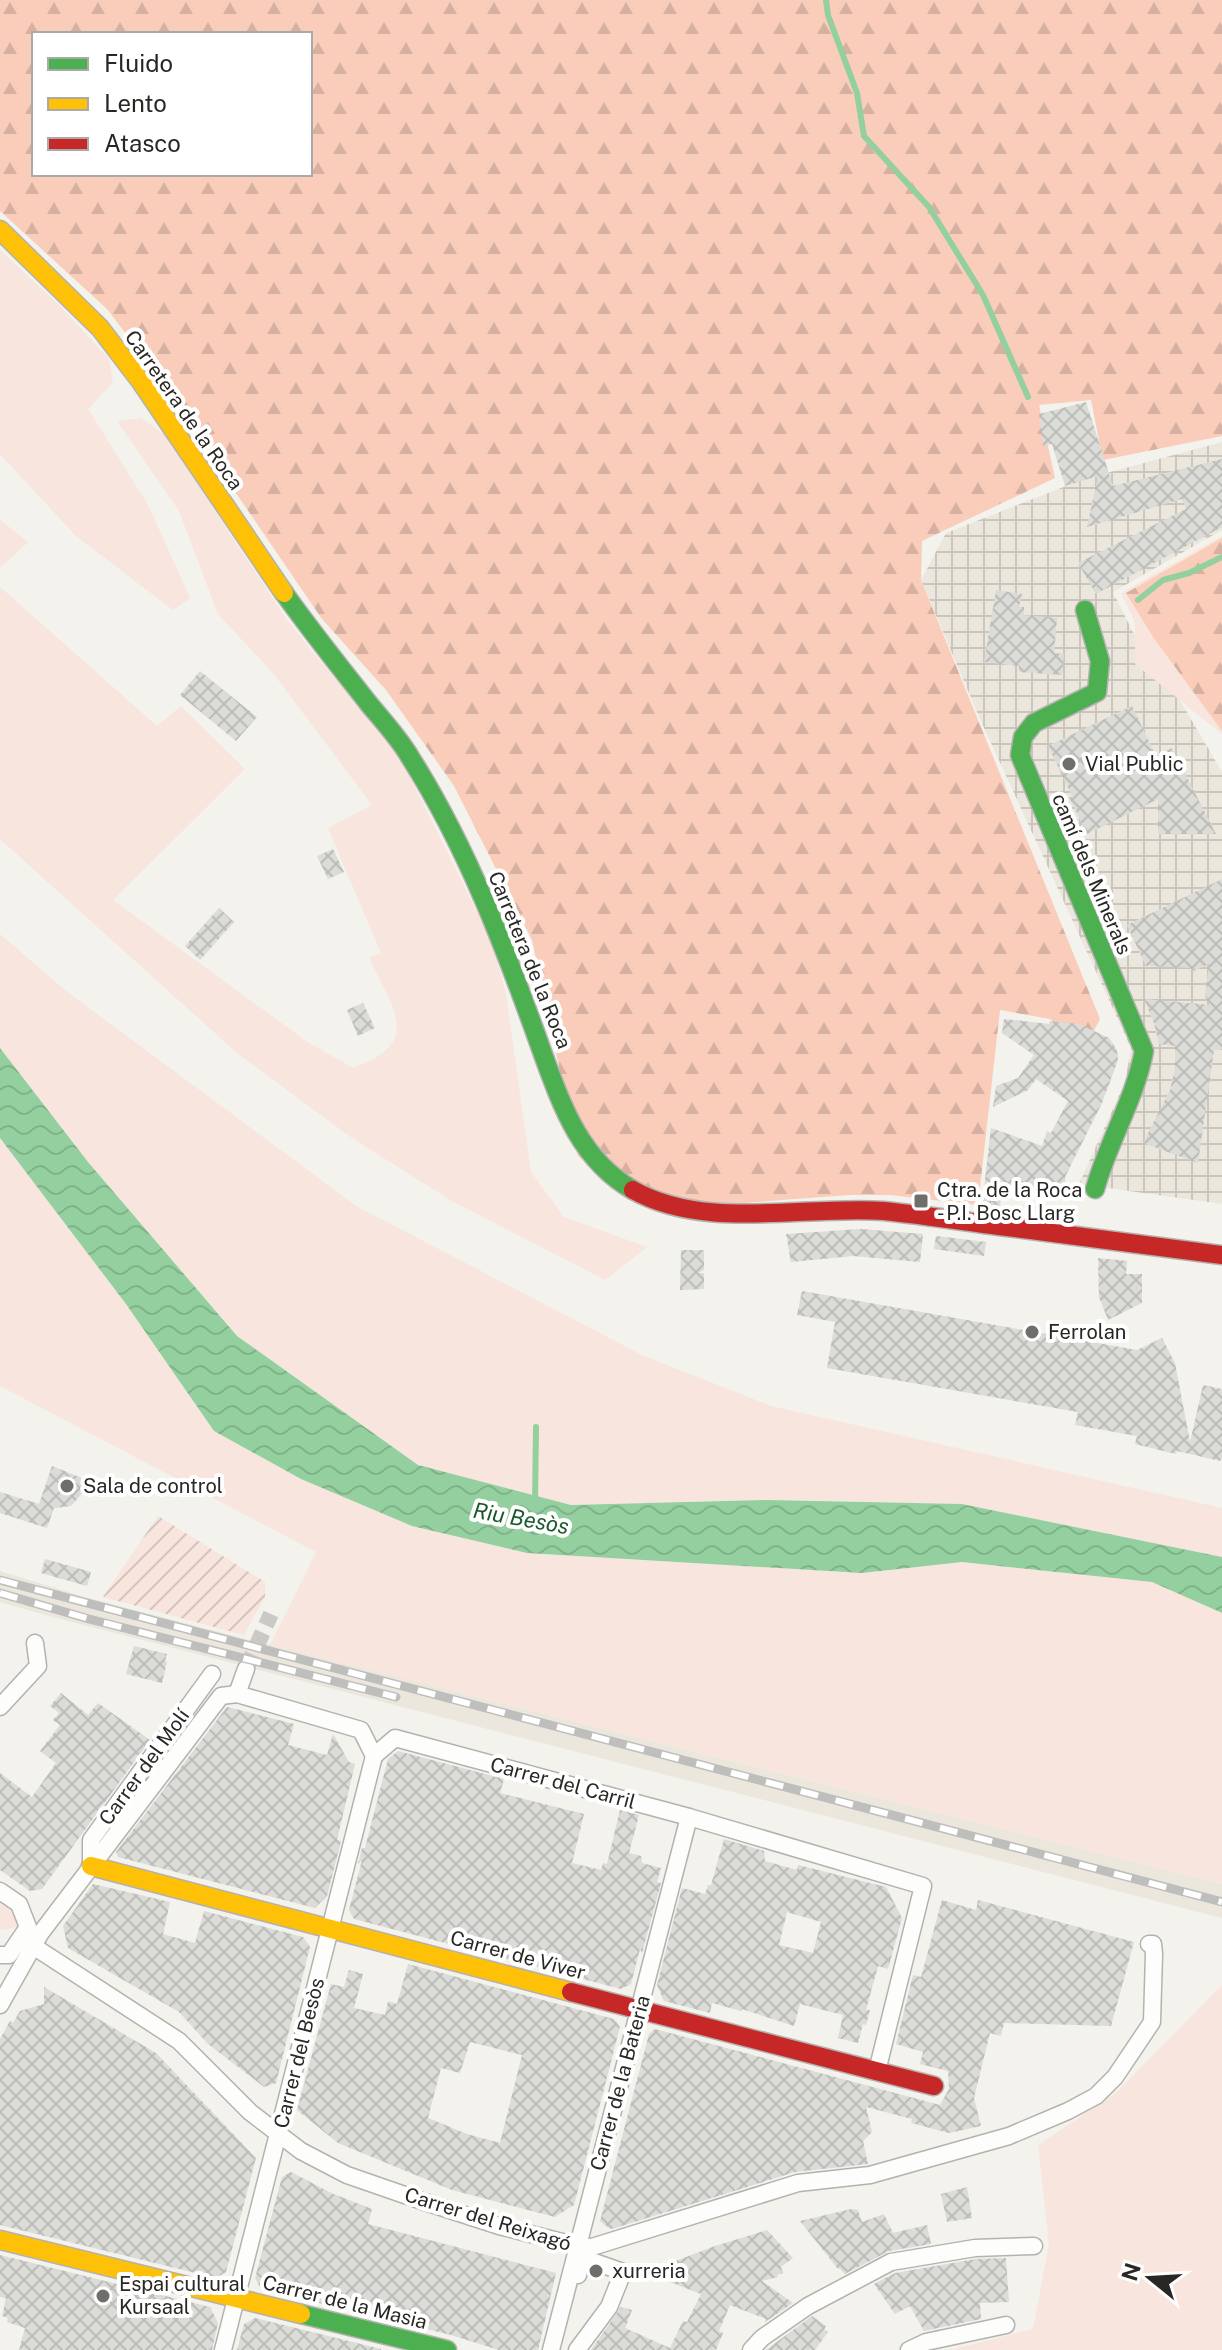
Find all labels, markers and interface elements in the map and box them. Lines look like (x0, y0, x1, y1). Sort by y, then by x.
legend (32, 32, 312, 176)
text: Fluido (104, 49, 173, 77)
text: Lento (104, 89, 167, 117)
text: Atasco (104, 129, 181, 157)
street label: Carretera de la Roca (120, 326, 248, 494)
place label: Vial Public (1085, 752, 1184, 776)
marker: Vial Public (1060, 755, 1078, 773)
street label: camí dels Minerals (1047, 790, 1137, 958)
street label: Carretera de la Roca (483, 868, 577, 1052)
place label: Ctra. de la Roca - P.I. Bosc Llarg (937, 1178, 1082, 1225)
marker: Ctra. de la Roca - P.I. Bosc Llarg (912, 1192, 930, 1210)
place label: Ferrolan (1048, 1320, 1126, 1344)
marker: Ferrolan (1023, 1323, 1041, 1341)
place label: Sala de control (83, 1474, 223, 1498)
marker: Sala de control (58, 1477, 76, 1495)
water label: Riu Besòs (471, 1497, 571, 1539)
street label: Carrer del Molí (94, 1703, 195, 1830)
street label: Carrer del Carril (488, 1752, 638, 1814)
street label: Carrer de Viver (448, 1925, 588, 1985)
street label: Carrer del Besòs (269, 1975, 329, 2131)
street label: Carrer de la Bateria (585, 1993, 655, 2173)
street label: Carrer del Reixagó (402, 2182, 574, 2256)
north arrow (1110, 2238, 1190, 2318)
place label: xurreria (612, 2259, 686, 2283)
text: N (1116, 2260, 1146, 2284)
marker: xurreria (587, 2262, 605, 2280)
street label: Carrer de la Masia (260, 2270, 430, 2334)
place label: Espai cultural Kursaal (119, 2272, 246, 2319)
marker: Espai cultural Kursaal (94, 2287, 112, 2305)

